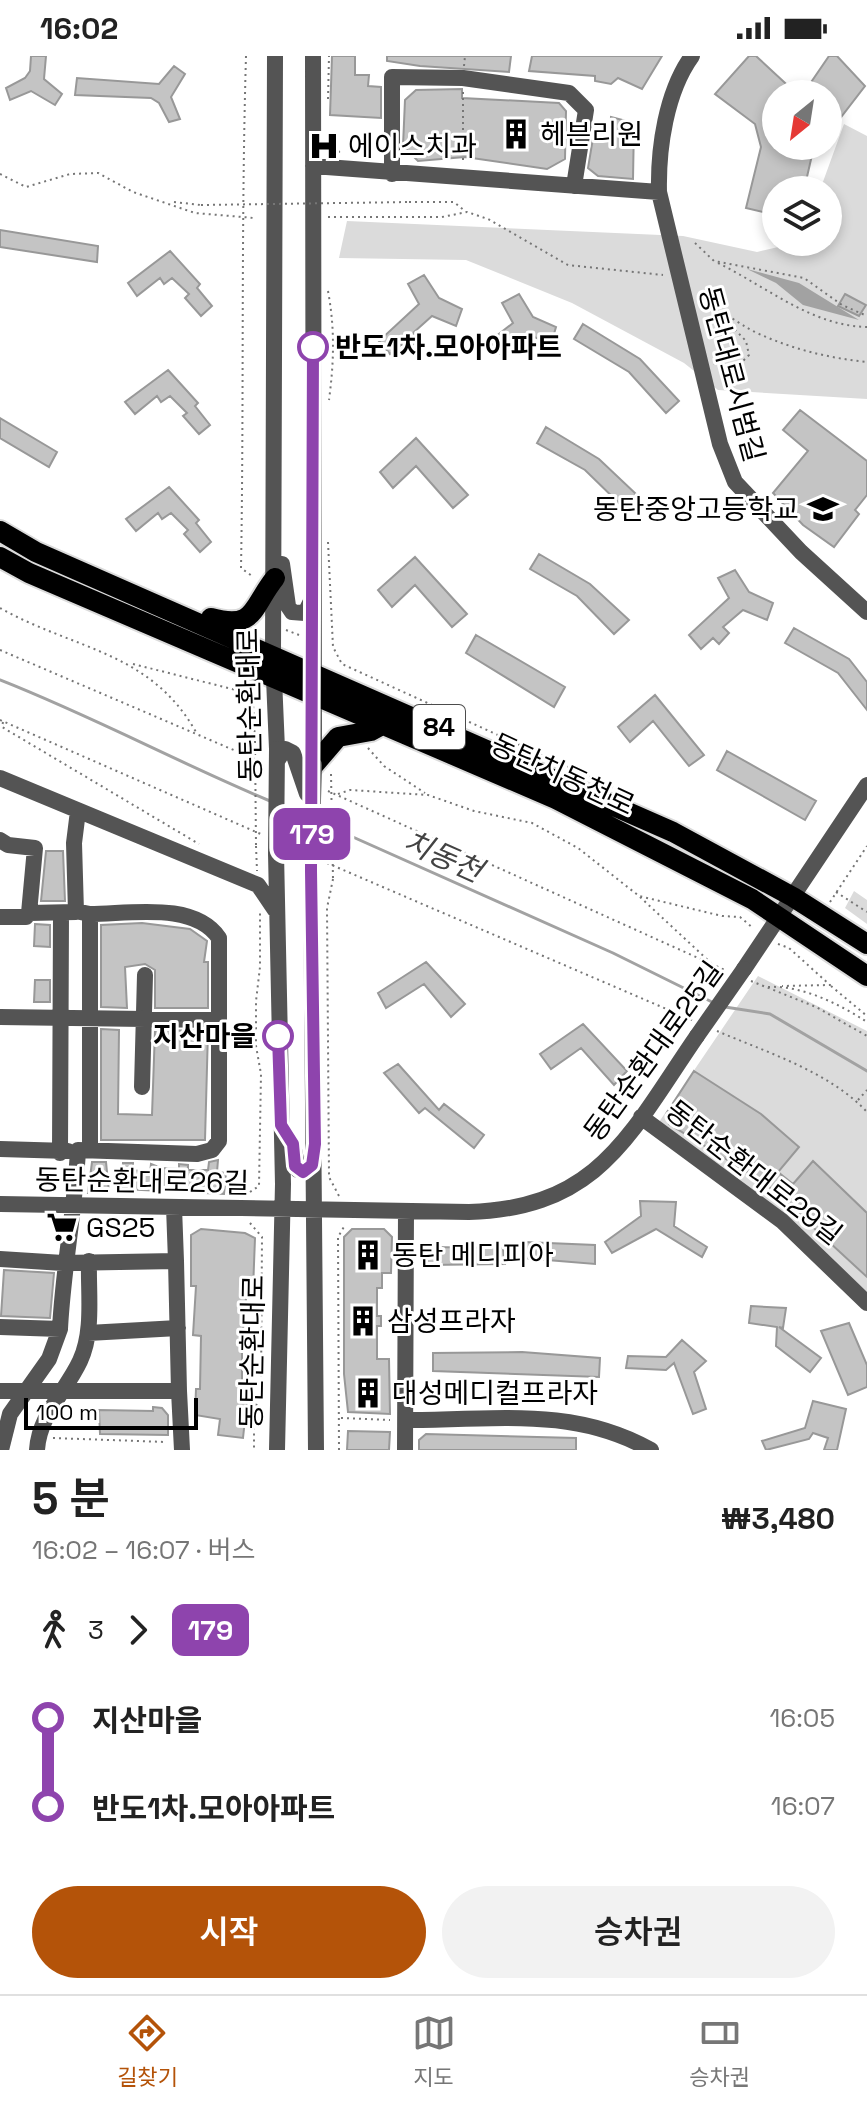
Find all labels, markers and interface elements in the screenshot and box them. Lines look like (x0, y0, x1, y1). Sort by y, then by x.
text: 16:02 (40, 9, 118, 48)
north arrow (762, 80, 842, 160)
map controls (762, 80, 842, 256)
place label: 헤븐리원 (540, 116, 643, 152)
building icon: 헤븐리원 (499, 117, 533, 151)
place label: 에이스치과 (348, 128, 477, 164)
hospital icon: 에이스치과 (307, 129, 341, 163)
button: layers (762, 176, 842, 256)
street label: 동탄대로시범길 (691, 282, 773, 466)
place label: 반도1차.모아아파트 (335, 329, 562, 365)
marker: 반도1차.모아아파트 (298, 332, 328, 362)
place label: 동탄중앙고등학교 (593, 491, 799, 527)
school or university icon: 동탄중앙고등학교 (806, 492, 840, 526)
street label: 동탄순환대로 (230, 627, 268, 783)
road number: 84 (413, 705, 465, 749)
street label: 동탄치동천로 (485, 725, 641, 823)
line badge: 179 (266, 808, 358, 860)
text: 179 (289, 816, 335, 852)
water label: 치동천 (397, 821, 492, 892)
street label: 동탄순환대로25길 (576, 954, 730, 1148)
place label: 지산마을 (153, 1018, 256, 1054)
marker: 지산마을 (263, 1021, 293, 1051)
street label: 동탄순환대로29길 (658, 1092, 850, 1252)
street label: 동탄순환대로26길 (35, 1161, 249, 1201)
place label: GS25 (86, 1209, 155, 1245)
supermarket icon: GS25 (45, 1210, 79, 1244)
place label: 동탄 메디피아 (392, 1237, 554, 1273)
building icon: 동탄 메디피아 (351, 1238, 385, 1272)
street label: 동탄순환대로 (233, 1274, 271, 1430)
place label: 삼성프라자 (387, 1303, 516, 1339)
building icon: 삼성프라자 (346, 1304, 380, 1338)
place label: 대성메디컬프라자 (392, 1375, 598, 1411)
building icon: 대성메디컬프라자 (351, 1376, 385, 1410)
scale bar (24, 1394, 198, 1430)
text: 100 m (36, 1398, 98, 1426)
text: 5 분 (32, 1471, 110, 1527)
text: ₩3,480 (721, 1499, 835, 1538)
text: 16:02 – 16:07 · 버스 (32, 1533, 256, 1567)
icon: walk (32, 1608, 76, 1652)
icon: forward (116, 1608, 160, 1652)
text: 179 (188, 1612, 233, 1648)
text: 3 (88, 1613, 104, 1647)
text: 지산마을 (92, 1701, 202, 1740)
text: 16:05 (769, 1701, 835, 1735)
text: 반도1차.모아아파트 (92, 1789, 335, 1828)
text: 16:07 (771, 1789, 835, 1823)
button: 시작 (32, 1886, 426, 1978)
button: 승차권 (442, 1886, 835, 1978)
tab: 길찾기 (117, 2011, 178, 2091)
tab: 지도 (412, 2011, 456, 2091)
tab: 승차권 (689, 2011, 750, 2091)

